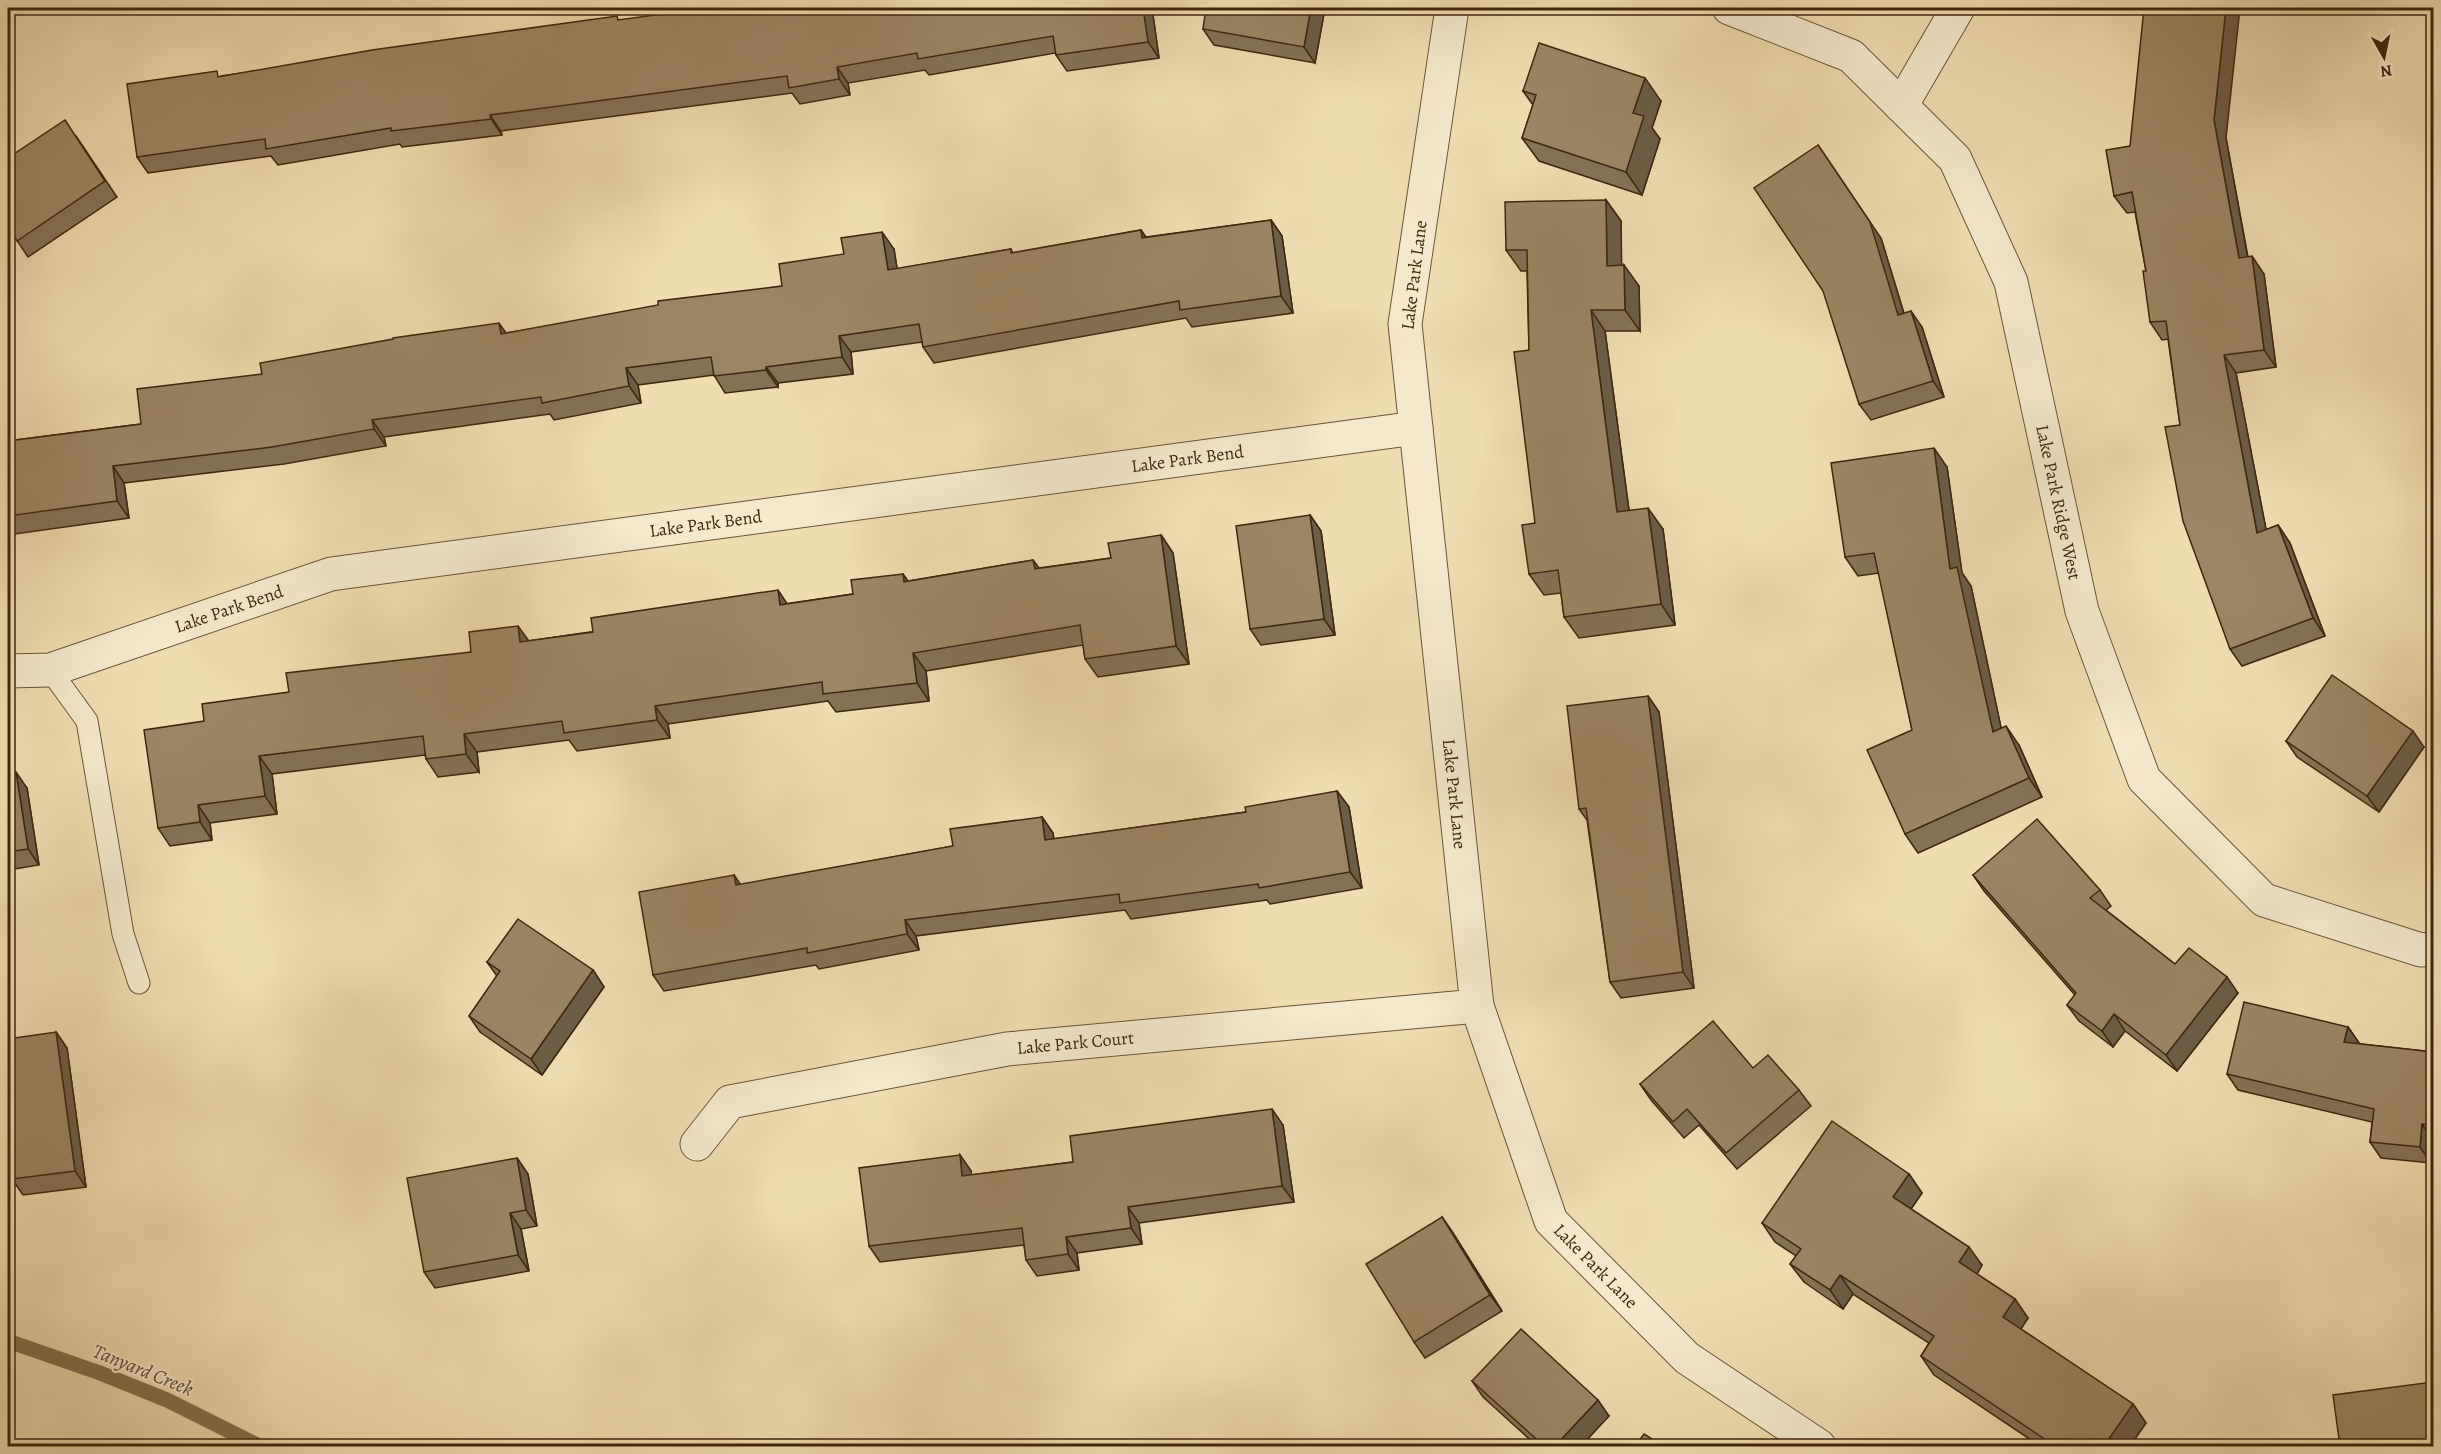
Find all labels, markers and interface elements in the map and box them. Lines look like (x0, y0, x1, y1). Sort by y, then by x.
north arrow (2354, 27, 2414, 87)
text: N (2378, 59, 2394, 83)
street label: Lake Park Lane (1395, 219, 1433, 331)
street label: Lake Park Ridge West (2030, 422, 2087, 582)
street label: Lake Park Bend (1130, 439, 1245, 478)
street label: Lake Park Bend (648, 504, 764, 543)
street label: Lake Park Bend (171, 579, 287, 639)
street label: Lake Park Lane (1437, 738, 1472, 850)
street label: Lake Park Court (1016, 1025, 1135, 1060)
street label: Lake Park Lane (1548, 1218, 1643, 1314)
water label: Tanyard Creek (89, 1338, 198, 1403)

